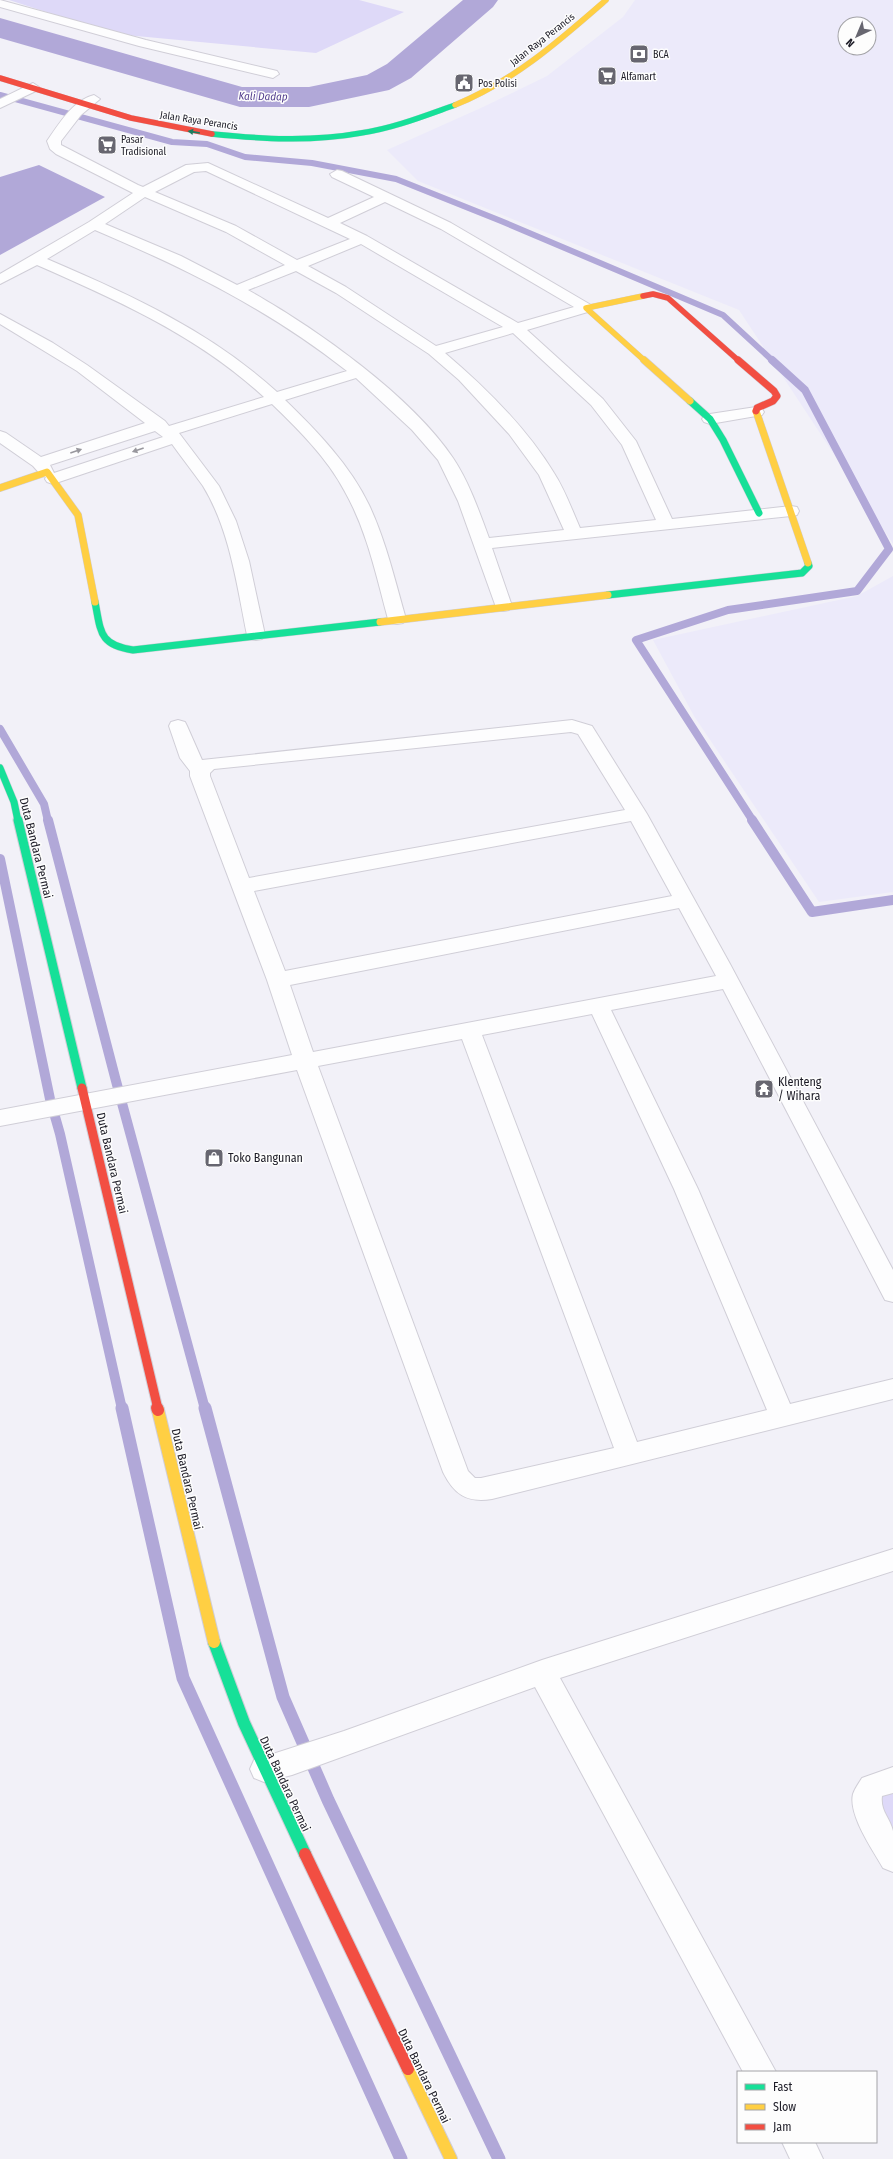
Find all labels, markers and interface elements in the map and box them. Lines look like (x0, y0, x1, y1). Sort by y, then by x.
street label: Jalan Raya Perancis (508, 11, 577, 69)
north arrow (837, 16, 877, 56)
text: N (844, 36, 857, 50)
bank icon: BCA (628, 43, 650, 65)
place label: BCA (653, 49, 670, 61)
supermarket icon: Alfamart (596, 65, 618, 87)
place label: Alfamart (621, 71, 657, 83)
public building icon: Pos Polisi (453, 72, 475, 94)
place label: Pos Polisi (478, 78, 517, 90)
water label: Kali Dadap (238, 90, 288, 103)
street label: Jalan Raya Perancis (159, 109, 239, 133)
one-way arrow (188, 129, 200, 135)
supermarket icon: Pasar Tradisional (96, 134, 118, 156)
place label: Pasar Tradisional (121, 134, 166, 158)
one-way arrow (70, 448, 82, 454)
one-way arrow (132, 448, 144, 454)
street label: Duta Bandara Permai (17, 796, 55, 900)
place label: Klenteng / Wihara (778, 1075, 822, 1103)
temple icon: Klenteng / Wihara (753, 1078, 775, 1100)
street label: Duta Bandara Permai (94, 1111, 130, 1215)
shop icon: Toko Bangunan (203, 1147, 225, 1169)
place label: Toko Bangunan (228, 1151, 303, 1165)
street label: Duta Bandara Permai (169, 1427, 205, 1531)
street label: Duta Bandara Permai (257, 1734, 313, 1834)
street label: Duta Bandara Permai (395, 2026, 453, 2126)
legend (737, 2071, 877, 2143)
text: Fast (773, 2080, 792, 2094)
text: Slow (773, 2100, 796, 2114)
text: Jam (773, 2120, 791, 2134)

